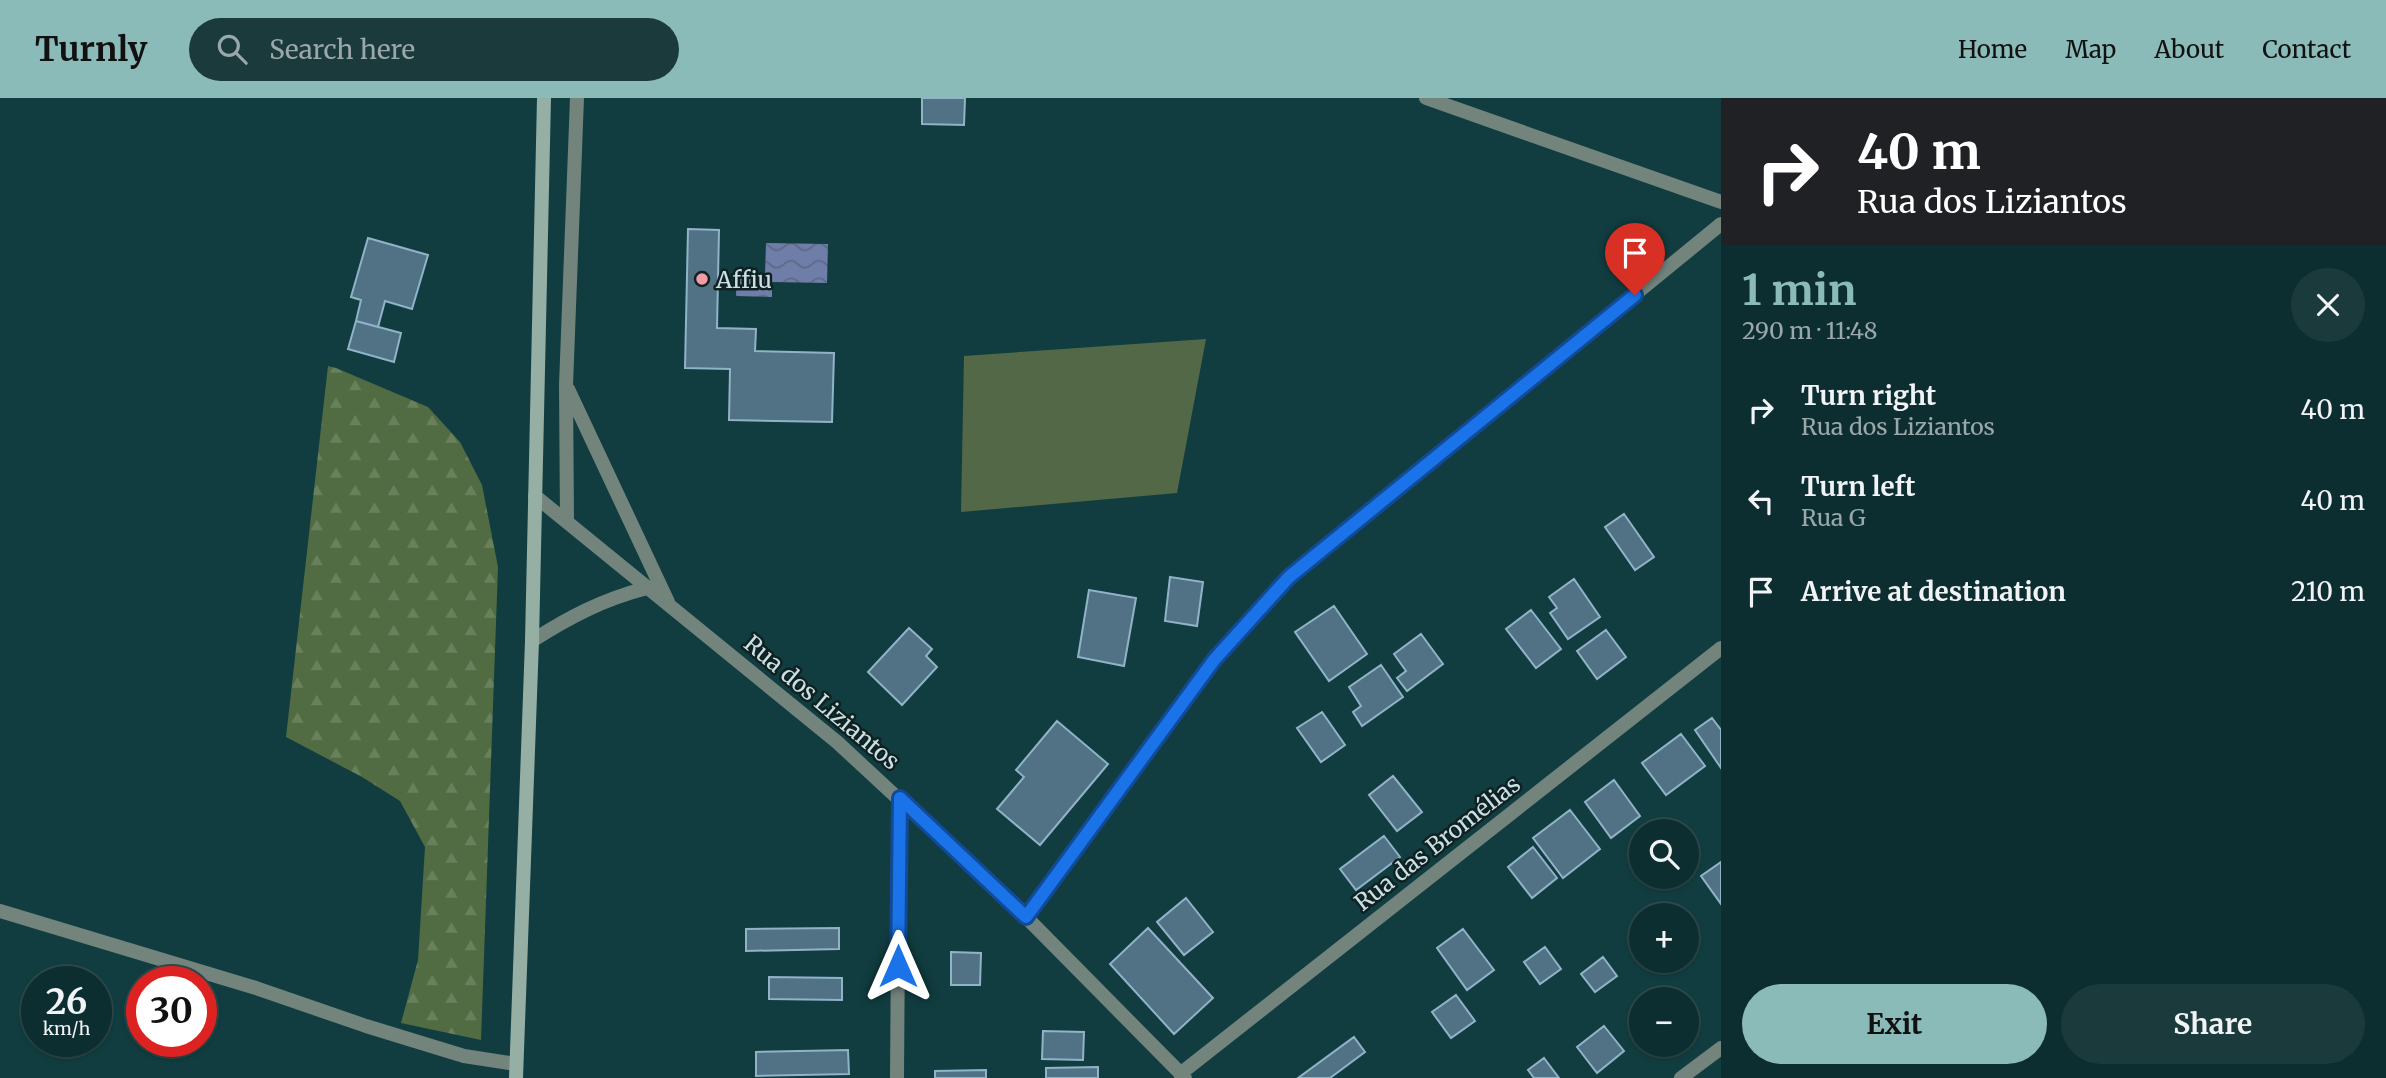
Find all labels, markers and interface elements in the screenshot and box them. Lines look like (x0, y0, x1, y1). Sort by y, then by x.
search box (189, 18, 679, 81)
text: Turnly (35, 29, 147, 70)
icon: search (213, 30, 251, 68)
text: Search here (269, 33, 415, 66)
text: Home (1958, 34, 2027, 65)
text: Map (2065, 34, 2116, 65)
text: About (2154, 34, 2224, 65)
text: Contact (2262, 34, 2351, 65)
text: 40 m (1857, 121, 1981, 182)
icon: right (1742, 126, 1833, 217)
text: Rua dos Liziantos (1857, 182, 2127, 222)
pin (1605, 223, 1665, 295)
icon: arrive (1616, 234, 1654, 272)
text: 1 min (1742, 264, 1856, 316)
place label: Affiu (715, 265, 772, 294)
button: close (2291, 268, 2365, 342)
marker: Affiu (694, 271, 710, 287)
text: 290 m · 11:48 (1742, 316, 1878, 345)
text: Turn right (1801, 379, 1936, 412)
icon: right (1742, 391, 1780, 429)
text: 40 m (2301, 393, 2365, 426)
text: Rua dos Liziantos (1801, 412, 1995, 441)
text: Turn left (1801, 470, 1915, 503)
icon: left (1742, 482, 1780, 520)
text: 40 m (2301, 484, 2365, 517)
text: Rua G (1801, 503, 1866, 532)
icon: arrive (1742, 573, 1780, 611)
text: Arrive at destination (1801, 575, 2066, 608)
text: 210 m (2291, 575, 2365, 608)
street label: Rua dos Liziantos (738, 629, 906, 775)
street label: Rua das Bromélias (1348, 769, 1526, 917)
map controls (1629, 819, 1699, 1057)
button: search (1629, 819, 1699, 889)
button: + (1629, 903, 1699, 973)
position arrow (861, 929, 935, 1003)
speed limit sign: 30 (126, 966, 217, 1057)
text: 26 (46, 980, 87, 1024)
button: Exit (1742, 984, 2047, 1064)
button: Share (2061, 984, 2365, 1064)
button: − (1629, 987, 1699, 1057)
text: km/h (43, 1017, 90, 1040)

